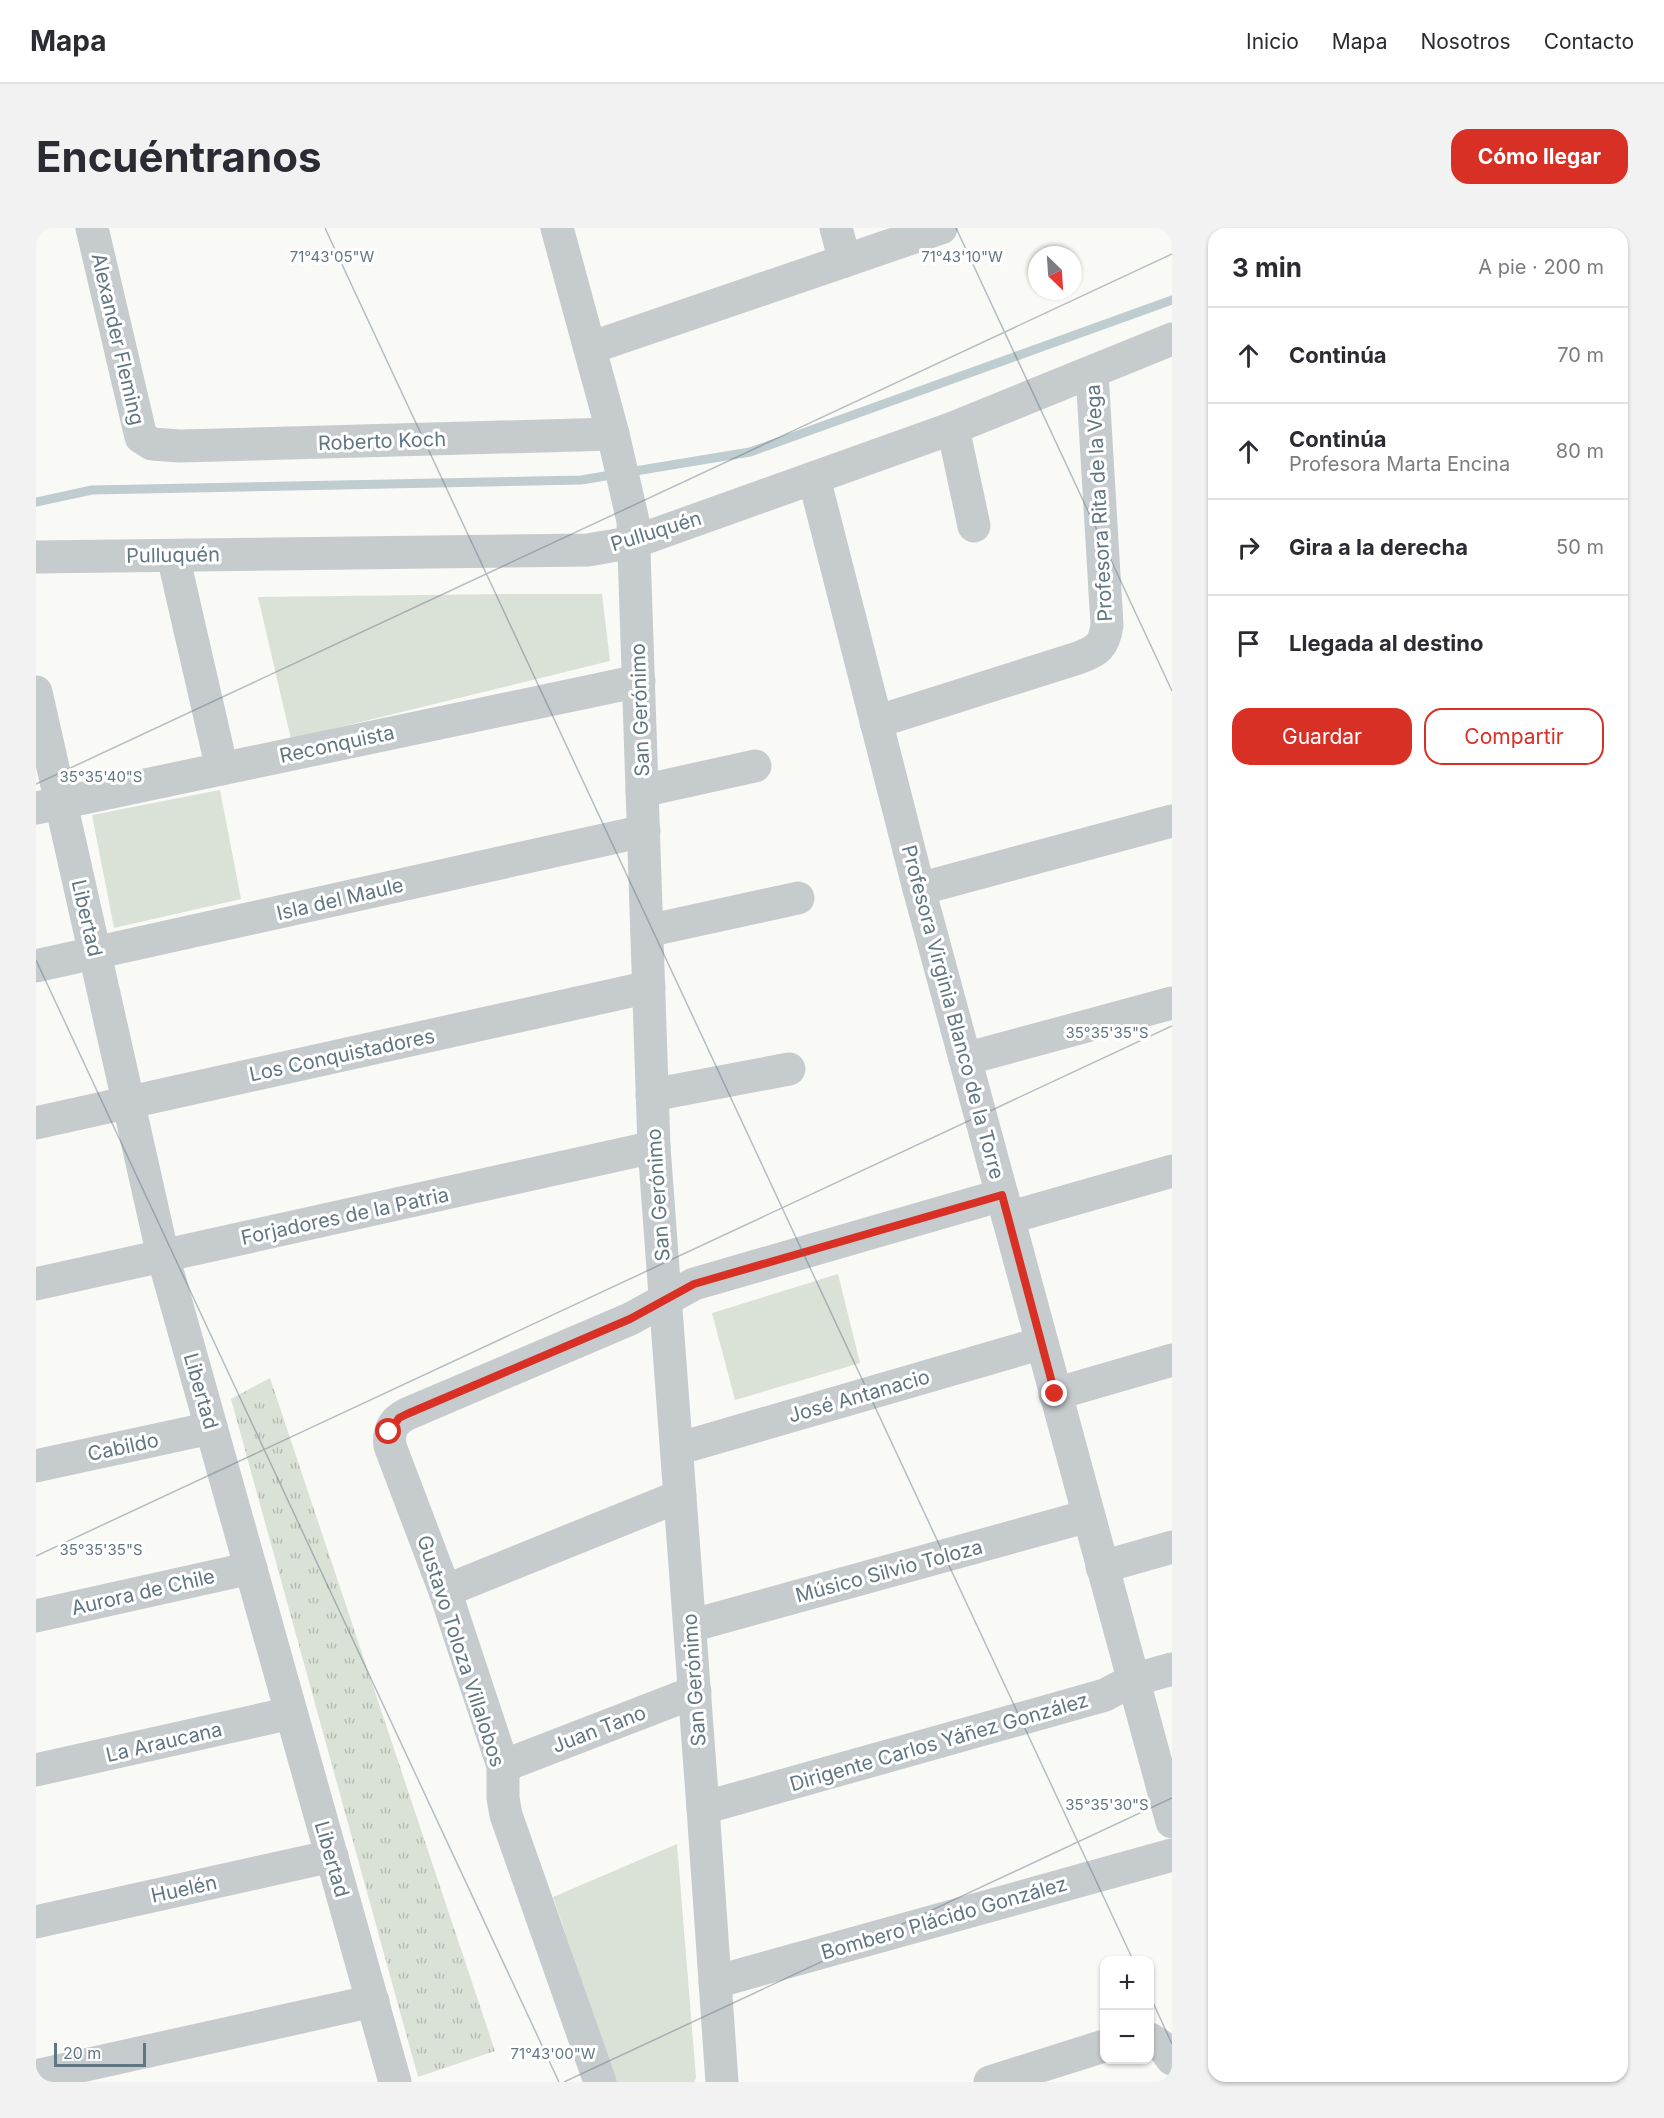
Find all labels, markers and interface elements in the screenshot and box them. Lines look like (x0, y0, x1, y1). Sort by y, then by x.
text: Mapa (30, 24, 107, 58)
text: Inicio (1246, 29, 1299, 54)
text: Mapa (1332, 29, 1387, 54)
text: Nosotros (1420, 29, 1511, 54)
text: Contacto (1544, 29, 1634, 54)
button: Cómo llegar (1451, 129, 1628, 184)
text: Encuéntranos (36, 131, 321, 182)
north arrow (1028, 246, 1082, 300)
text: 71°43'05"W (290, 247, 374, 266)
text: 71°43'10"W (921, 247, 1003, 266)
street label: Alexander Fleming (87, 251, 149, 427)
text: 3 min (1232, 252, 1302, 283)
text: A pie · 200 m (1478, 255, 1604, 279)
icon: ahead (1232, 339, 1265, 372)
text: Continúa (1289, 342, 1387, 368)
text: 70 m (1557, 343, 1604, 367)
street label: Profesora Rita de la Vega (1081, 384, 1117, 622)
text: Continúa (1289, 426, 1387, 452)
street label: Roberto Koch (318, 427, 446, 455)
icon: ahead (1232, 435, 1265, 468)
text: 80 m (1556, 439, 1604, 463)
text: Profesora Marta Encina (1289, 452, 1510, 476)
street label: Pulluquén (608, 506, 704, 556)
icon: right (1232, 531, 1265, 564)
text: Gira a la derecha (1289, 534, 1468, 560)
text: 50 m (1556, 535, 1604, 559)
street label: Pulluquén (126, 542, 220, 568)
icon: arrive (1232, 627, 1265, 660)
text: Llegada al destino (1289, 630, 1483, 656)
street label: San Gerónimo (626, 643, 654, 777)
button: Guardar (1232, 708, 1412, 765)
button: Compartir (1424, 708, 1604, 765)
street label: Reconquista (277, 720, 397, 768)
text: 35°35'40"S (60, 767, 142, 786)
street label: Profesora Virginia Blanco de la Torre (897, 842, 1009, 1182)
street label: Isla del Maule (274, 873, 406, 925)
street label: Libertad (67, 877, 107, 959)
text: 35°35'35"S (1065, 1023, 1149, 1042)
street label: Los Conquistadores (247, 1024, 437, 1086)
street label: San Gerónimo (641, 1128, 675, 1262)
street label: Forjadores de la Patria (239, 1182, 451, 1250)
street label: Libertad (179, 1350, 223, 1432)
street label: José Antanacio (785, 1364, 933, 1428)
route end (1041, 1380, 1067, 1406)
route start (375, 1418, 401, 1444)
street label: Cabildo (85, 1428, 161, 1466)
street label: Gustavo Toloza Villalobos (412, 1532, 510, 1770)
street label: Músico Silvio Toloza (793, 1534, 985, 1608)
text: 35°35'35"S (59, 1540, 143, 1559)
street label: Aurora de Chile (69, 1564, 217, 1620)
street label: San Gerónimo (677, 1613, 711, 1747)
street label: Dirigente Carlos Yáñez González (787, 1688, 1091, 1796)
street label: Juan Tano (549, 1700, 649, 1758)
street label: La Araucana (104, 1717, 224, 1767)
text: 35°35'30"S (1065, 1795, 1149, 1814)
street label: Libertad (310, 1818, 354, 1900)
street label: Huelén (149, 1870, 219, 1908)
street label: Bombero Plácido González (818, 1871, 1070, 1965)
map controls (1100, 1956, 1154, 2064)
button: + (1100, 1956, 1154, 2010)
button: − (1100, 2010, 1154, 2064)
scale bar (54, 2040, 146, 2068)
text: 20 m (63, 2043, 101, 2063)
text: 71°43'00"W (511, 2044, 596, 2063)

